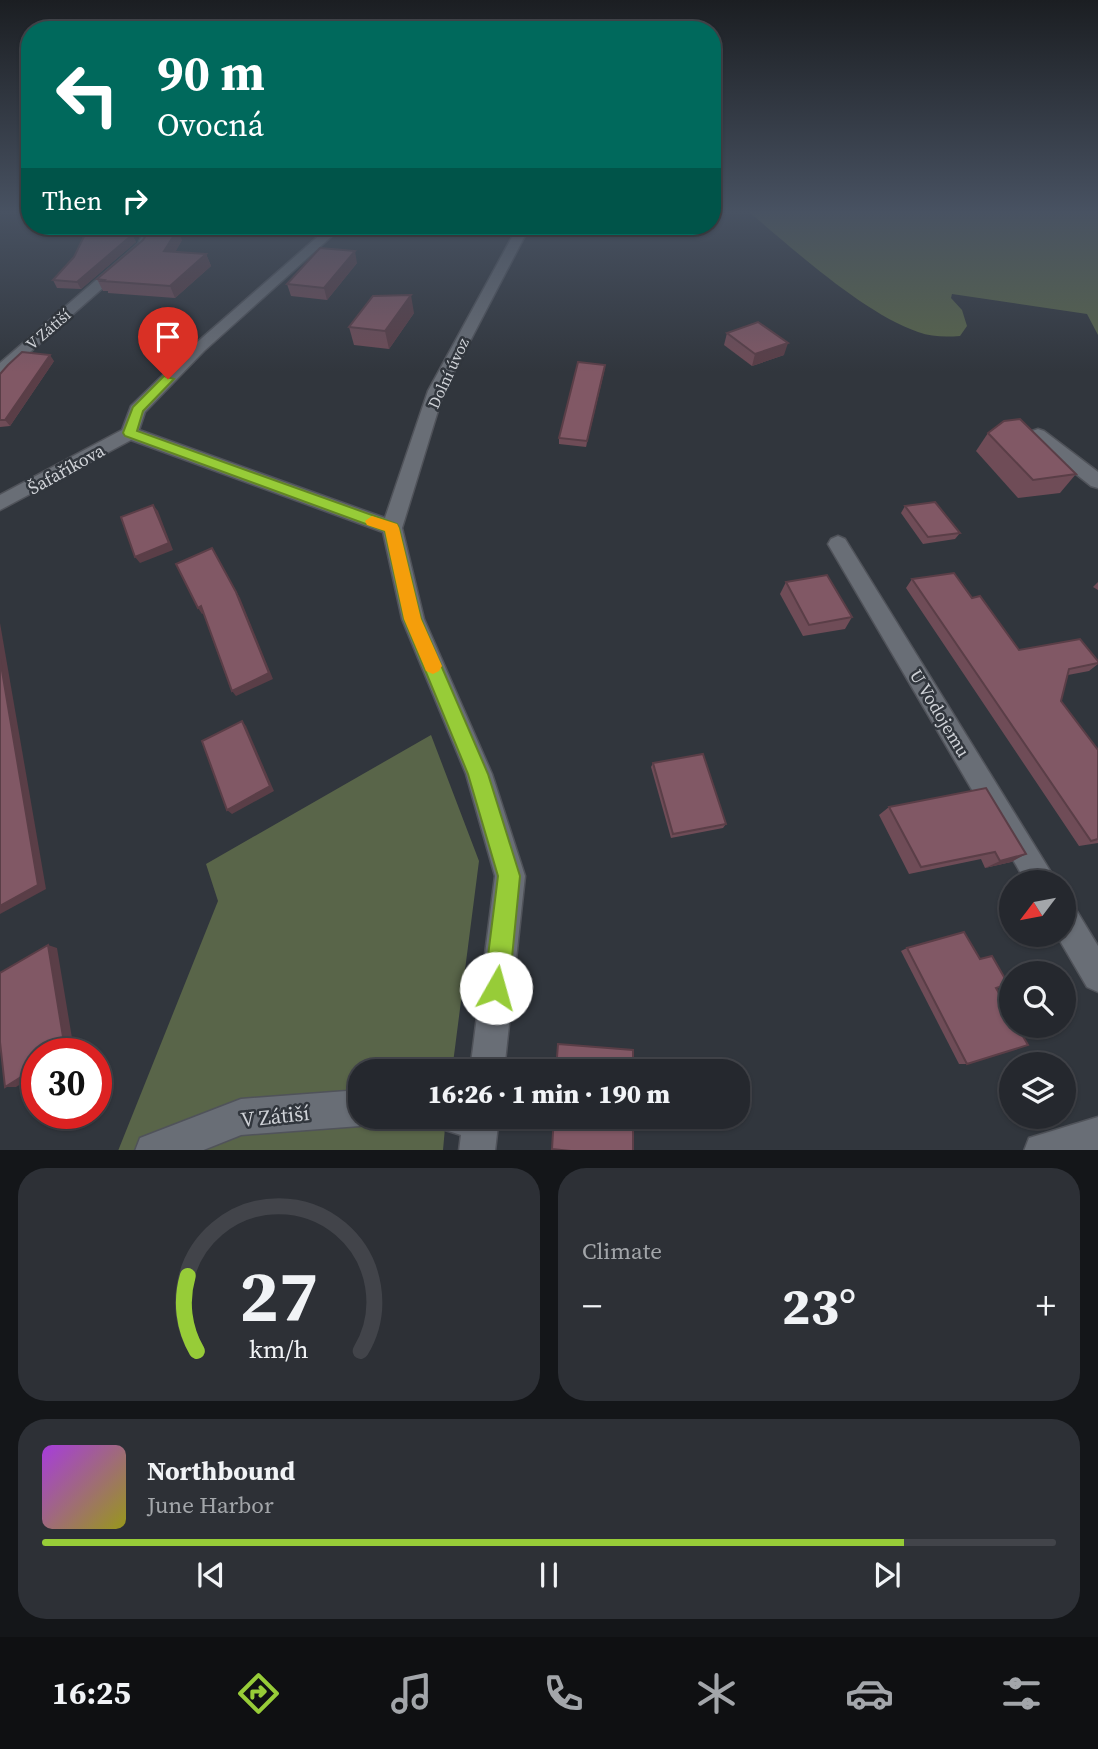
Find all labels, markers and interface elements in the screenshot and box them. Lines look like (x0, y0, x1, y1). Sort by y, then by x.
text: 90 m (157, 39, 265, 106)
icon: left (42, 49, 133, 140)
text: Ovocná (157, 103, 264, 147)
icon: right (116, 182, 154, 220)
text: Then (42, 183, 102, 219)
street label: V Zátiší (21, 303, 75, 355)
pin (138, 307, 198, 379)
icon: arrive (149, 318, 187, 356)
street label: Dolní úvoz (422, 334, 474, 412)
street label: Šafaříkova (23, 437, 110, 500)
street label: U Vodojemu (904, 664, 976, 762)
north arrow (999, 870, 1076, 947)
map controls (999, 870, 1076, 1129)
position arrow (459, 951, 533, 1025)
button: search (999, 961, 1076, 1038)
speed limit sign: 30 (21, 1038, 112, 1129)
button: layers (999, 1052, 1076, 1129)
text: 16:26 · 1 min · 190 m (428, 1076, 670, 1112)
street label: V Zátiší (239, 1098, 311, 1134)
text: Climate (582, 1235, 662, 1267)
text: 27 (240, 1246, 318, 1345)
text: 23° (782, 1270, 856, 1341)
text: − (582, 1280, 602, 1332)
text: + (1036, 1280, 1056, 1332)
text: km/h (249, 1331, 309, 1365)
text: Northbound (147, 1453, 295, 1489)
text: June Harbor (147, 1489, 274, 1521)
icon: previous (192, 1556, 230, 1594)
icon: pause (530, 1556, 568, 1594)
icon: next (868, 1556, 906, 1594)
icon: directions (234, 1669, 283, 1718)
icon: music (387, 1669, 436, 1718)
icon: phone (539, 1669, 588, 1718)
icon: climate (692, 1669, 741, 1718)
icon: car (845, 1669, 894, 1718)
icon: filters (997, 1669, 1046, 1718)
text: 16:25 (52, 1671, 131, 1715)

